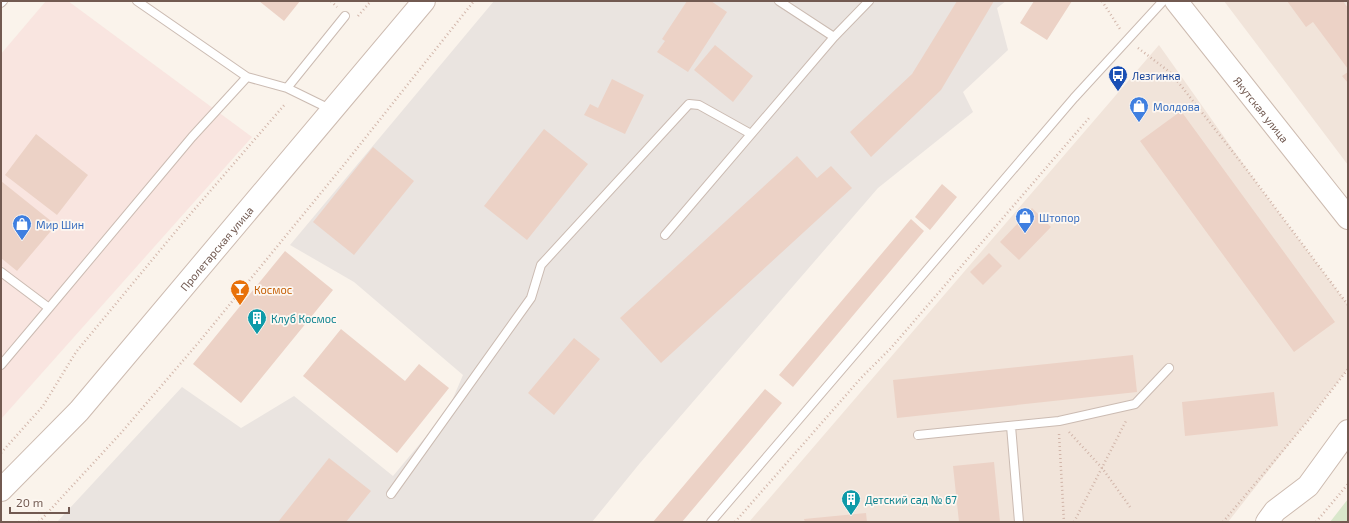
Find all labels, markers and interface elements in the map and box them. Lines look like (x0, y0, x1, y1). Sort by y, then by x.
bus stop icon: Лезгинка (1107, 64, 1129, 92)
place label: Лезгинка (1132, 69, 1180, 82)
street label: Якутская улица (1232, 74, 1292, 145)
shop icon: Молдова (1128, 95, 1150, 123)
place label: Молдова (1153, 100, 1200, 113)
street label: Пролетарская улица (177, 203, 255, 293)
shop icon: Штопор (1014, 206, 1036, 234)
place label: Штопор (1039, 211, 1080, 224)
shop icon: Мир Шин (11, 213, 33, 241)
place label: Мир Шин (36, 218, 84, 231)
bar icon: Космос (229, 278, 251, 306)
place label: Космос (254, 283, 292, 296)
building icon: Клуб Космос (246, 307, 268, 335)
place label: Клуб Космос (271, 312, 337, 326)
building icon: Детский сад № 67 (840, 488, 862, 516)
scale bar (10, 489, 69, 515)
place label: Детский сад № 67 (865, 493, 957, 506)
text: 20 m (16, 495, 43, 509)

